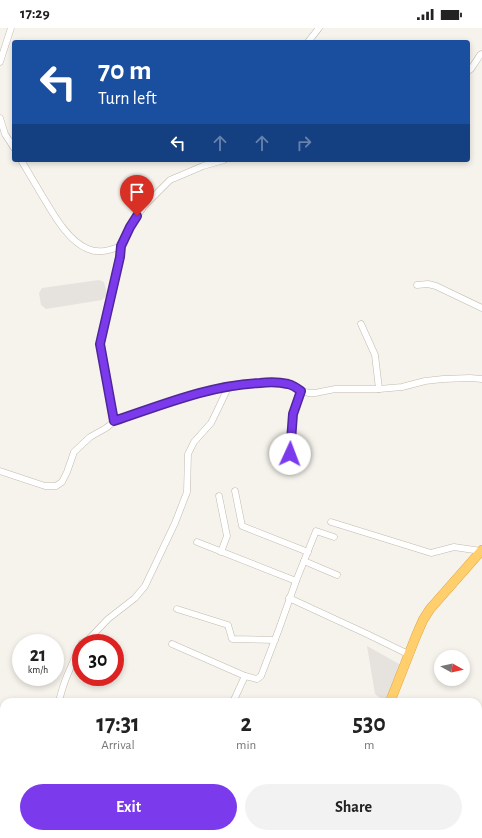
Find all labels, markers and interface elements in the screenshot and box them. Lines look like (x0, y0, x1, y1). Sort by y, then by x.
text: 17:29 (20, 6, 50, 21)
icon: left (32, 56, 84, 108)
text: 70 m (98, 57, 152, 85)
text: Turn left (98, 90, 157, 108)
icon: left (167, 132, 189, 154)
icon: ahead (209, 132, 231, 154)
icon: ahead (251, 132, 273, 154)
icon: right (293, 132, 315, 154)
pin (120, 175, 154, 216)
icon: arrive (126, 181, 148, 203)
position arrow (269, 433, 311, 475)
speed limit sign: 30 (72, 634, 124, 686)
text: 21 (30, 645, 46, 665)
north arrow (434, 650, 470, 686)
map controls (434, 650, 470, 686)
text: km/h (28, 665, 48, 675)
text: 17:31 (96, 712, 140, 736)
text: 2 (240, 712, 252, 736)
text: 530 (353, 712, 386, 736)
text: Arrival (101, 739, 135, 752)
text: min (236, 739, 256, 752)
text: m (364, 739, 374, 752)
button: Exit (20, 784, 237, 830)
button: Share (245, 784, 462, 830)

